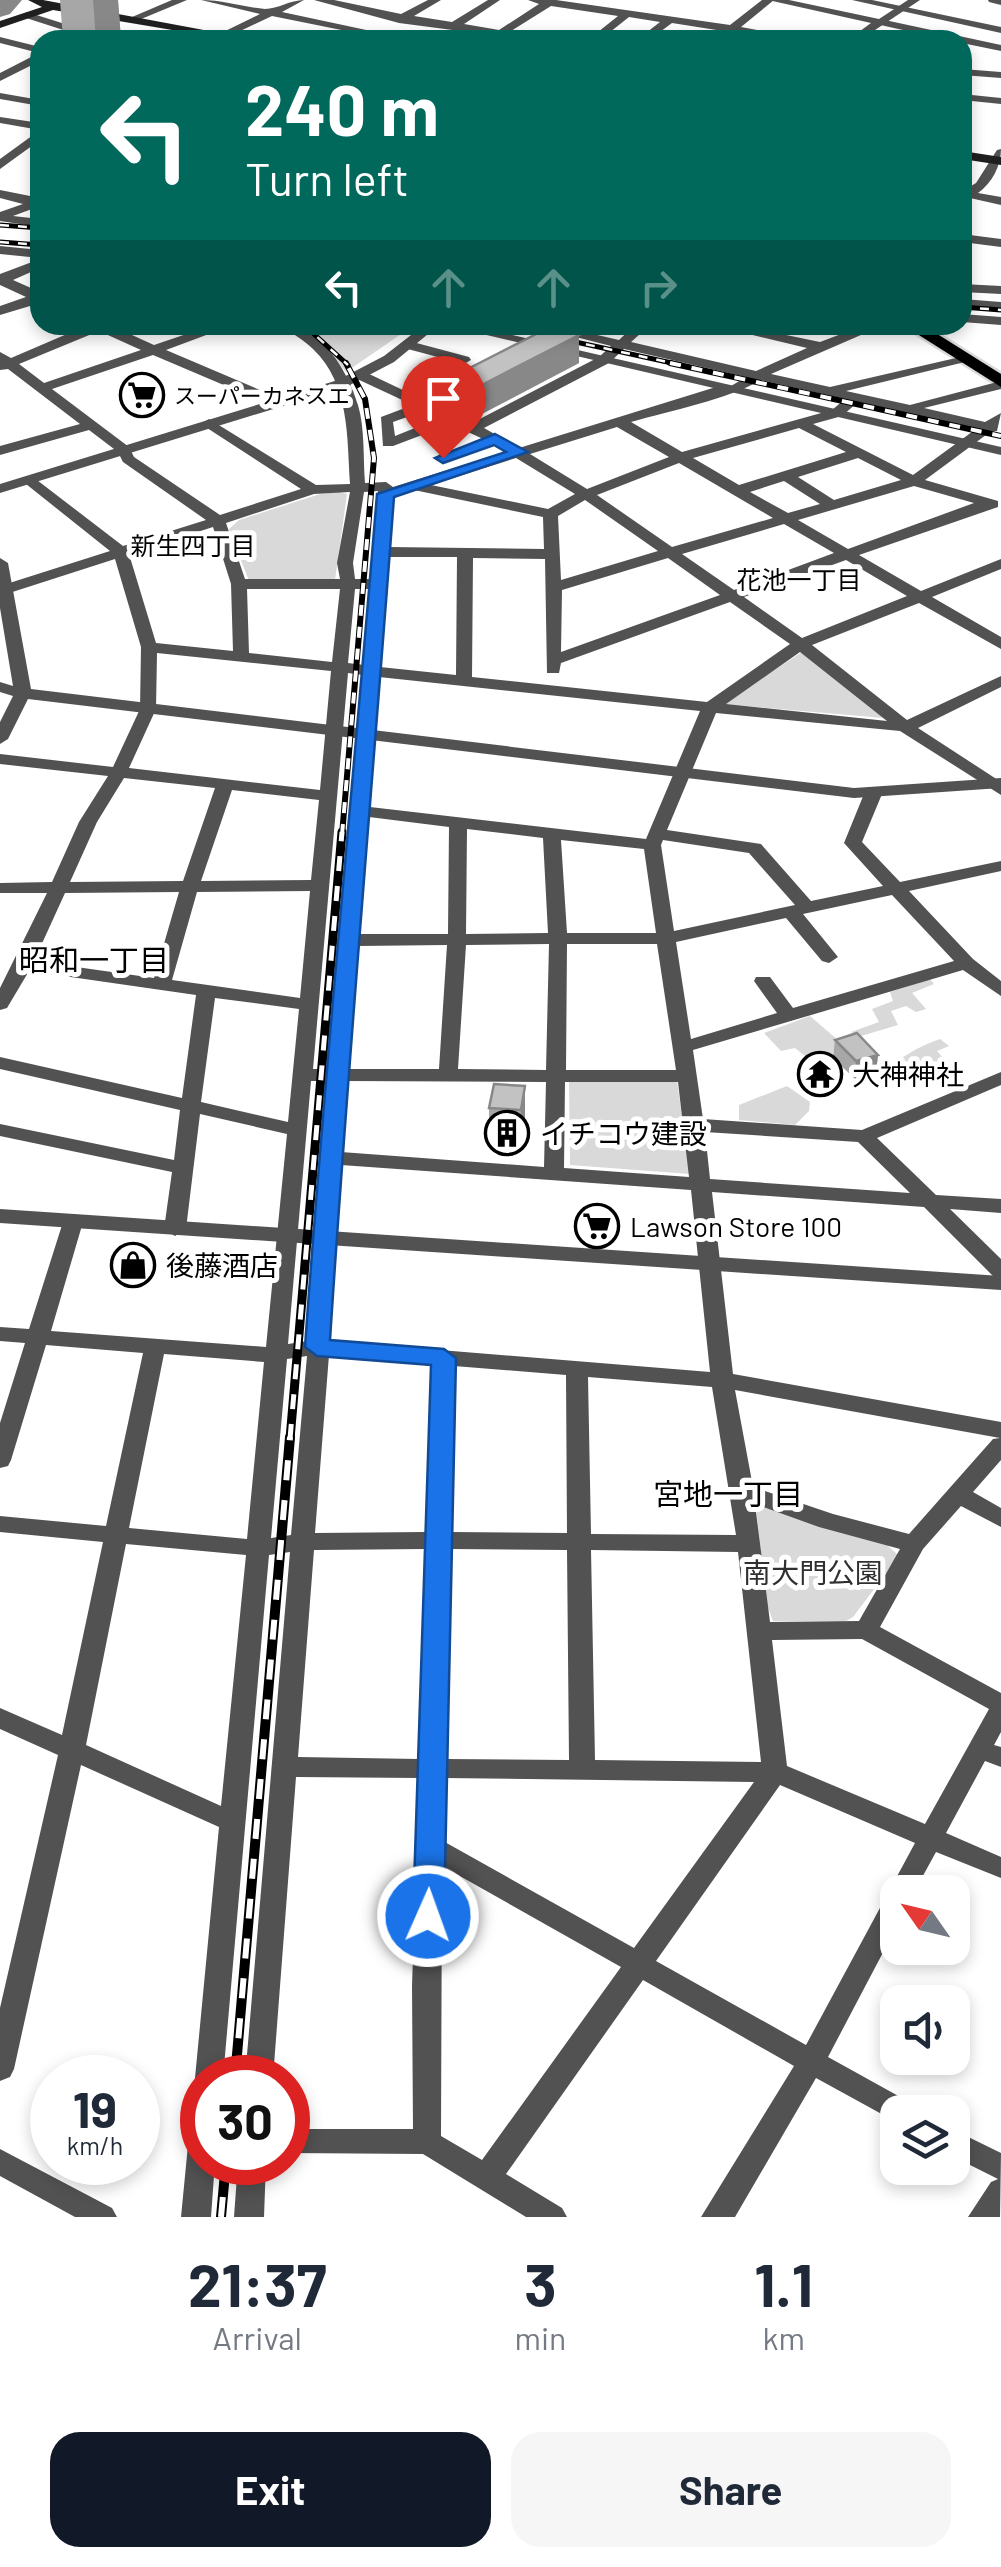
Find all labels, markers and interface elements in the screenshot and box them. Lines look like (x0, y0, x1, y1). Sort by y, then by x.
text: 240 m (245, 66, 439, 150)
icon: left (80, 70, 210, 200)
text: Turn left (245, 151, 409, 205)
icon: left (316, 260, 371, 315)
icon: ahead (421, 260, 476, 315)
icon: ahead (526, 260, 581, 315)
icon: right (631, 260, 686, 315)
pin (401, 356, 486, 459)
icon: arrive (416, 371, 471, 426)
supermarket icon: スーパーカネスエ (119, 372, 165, 418)
place label: スーパーカネスエ (174, 382, 350, 408)
district label: 新生四丁目 (130, 530, 256, 560)
district label: 花池一丁目 (736, 564, 862, 594)
district label: 昭和一丁目 (19, 941, 169, 977)
temple icon: 大神神社 (797, 1051, 843, 1097)
place label: 大神神社 (852, 1057, 964, 1091)
building icon: イチコウ建設 (484, 1110, 530, 1156)
place label: イチコウ建設 (540, 1116, 707, 1150)
supermarket icon: Lawson Store 100 (574, 1203, 620, 1249)
place label: Lawson Store 100 (630, 1209, 842, 1243)
shop icon: 後藤酒店 (110, 1242, 156, 1288)
place label: 後藤酒店 (166, 1248, 278, 1282)
district label: 宮地一丁目 (653, 1475, 803, 1511)
park label: 南大門公園 (743, 1555, 883, 1589)
position arrow (376, 1864, 480, 1968)
north arrow (880, 1875, 970, 1965)
map controls (880, 1875, 970, 2185)
button: sound (880, 1985, 970, 2075)
speed limit sign: 30 (180, 2055, 310, 2185)
text: 19 (73, 2078, 117, 2138)
button: layers (880, 2095, 970, 2185)
text: km/h (67, 2130, 123, 2160)
text: 21:37 (188, 2247, 326, 2319)
text: 3 (524, 2247, 557, 2319)
text: 1.1 (754, 2247, 813, 2319)
text: Arrival (213, 2318, 302, 2356)
text: min (514, 2318, 566, 2356)
text: km (762, 2318, 805, 2356)
button: Exit (50, 2432, 491, 2547)
button: Share (511, 2432, 951, 2547)

